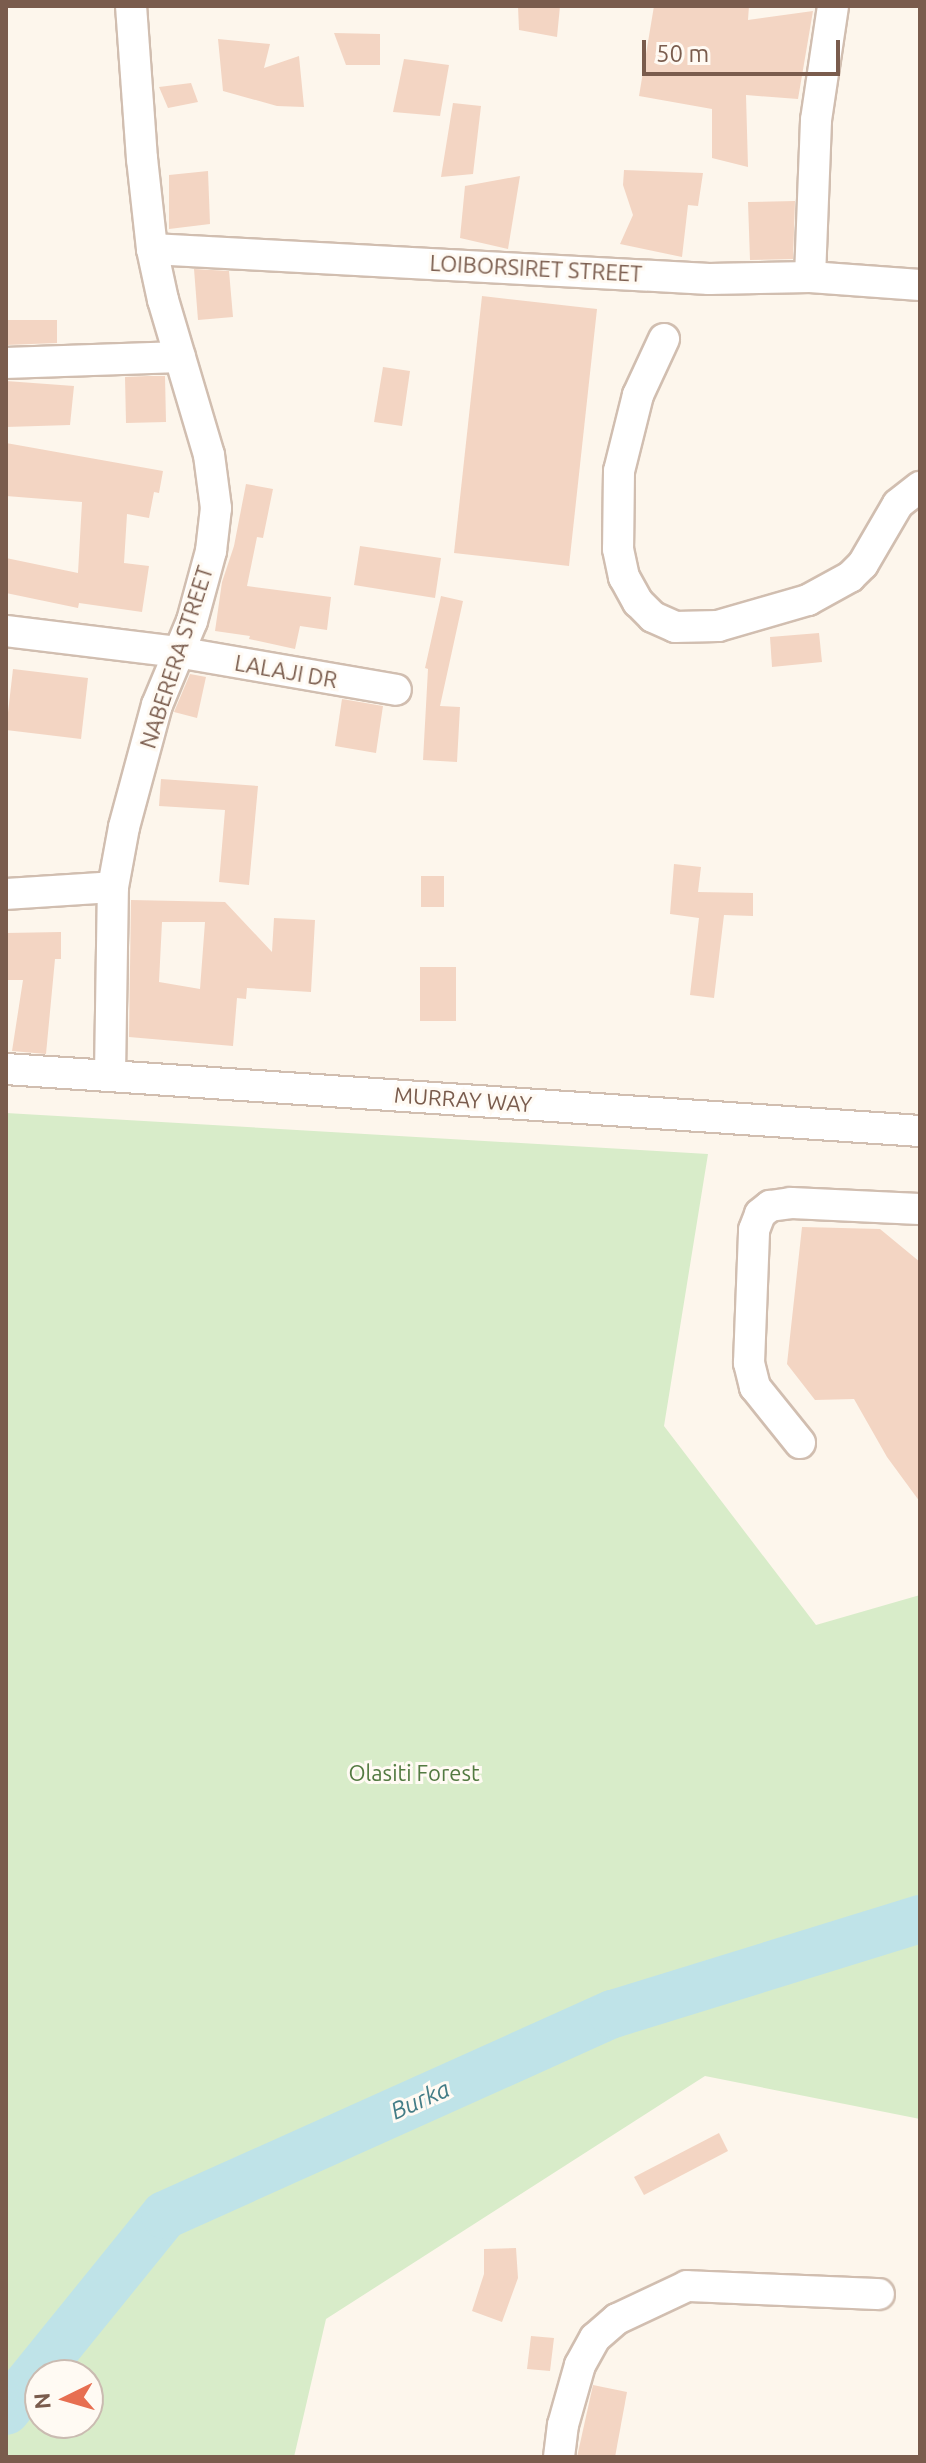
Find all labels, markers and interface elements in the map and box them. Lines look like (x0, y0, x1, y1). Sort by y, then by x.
scale bar (646, 24, 844, 74)
text: 50 m (656, 40, 709, 67)
street label: LOIBORSIRET STREET (429, 249, 643, 287)
street label: NABERERA STREET (134, 562, 218, 752)
street label: LALAJI DR (233, 649, 339, 693)
street label: MURRAY WAY (393, 1081, 533, 1117)
park label: Olasiti Forest (348, 1760, 480, 1786)
water label: Burka (386, 2074, 454, 2126)
north arrow (24, 2359, 104, 2439)
text: N (28, 2392, 55, 2410)

